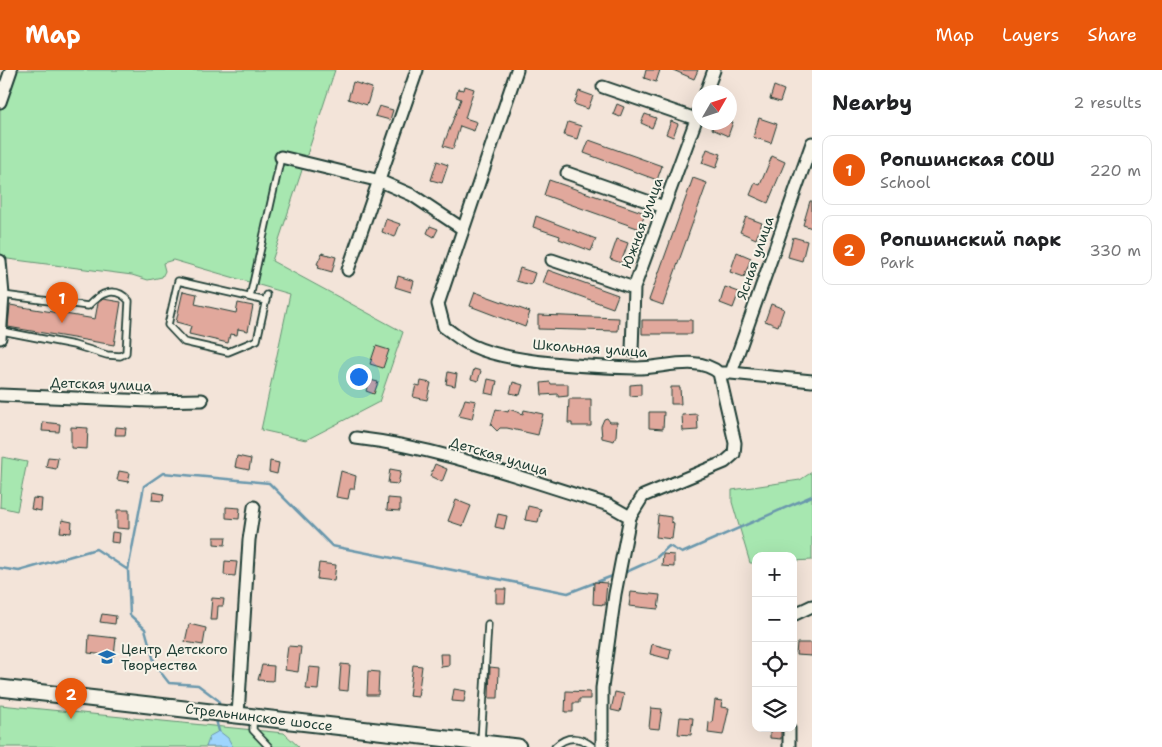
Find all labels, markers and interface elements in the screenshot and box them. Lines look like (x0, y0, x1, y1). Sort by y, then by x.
text: Map (25, 19, 81, 51)
text: Map (936, 23, 974, 47)
text: Layers (1002, 23, 1059, 47)
text: Share (1087, 23, 1137, 47)
north arrow (692, 85, 737, 130)
text: Nearby (832, 89, 912, 117)
text: 2 results (1073, 92, 1142, 113)
text: Ропшинская СОШ (880, 147, 1055, 172)
text: 1 (845, 160, 853, 181)
text: 220 m (1089, 160, 1141, 181)
text: School (880, 172, 930, 193)
street label: Южная улица (617, 175, 667, 271)
street label: Ясная улица (732, 214, 778, 302)
text: Ропшинский парк (880, 227, 1061, 252)
text: 2 (843, 240, 855, 261)
text: 330 m (1089, 240, 1141, 261)
text: Park (880, 252, 914, 273)
pin: 1 (46, 282, 78, 323)
street label: Школьная улица (532, 335, 648, 361)
your location (346, 364, 372, 390)
street label: Детская улица (50, 373, 153, 395)
street label: Детская улица (448, 432, 551, 480)
map controls (752, 552, 797, 732)
button: + (752, 552, 797, 597)
button: − (752, 597, 797, 642)
place label: Центр Детского Творчества (121, 640, 228, 674)
button: locate (752, 642, 797, 687)
school or university icon: Центр Детского Творчества (97, 647, 117, 667)
pin: 2 (55, 678, 87, 719)
button: layers (752, 687, 797, 732)
street label: Стрельнинское шоссе (184, 699, 334, 735)

